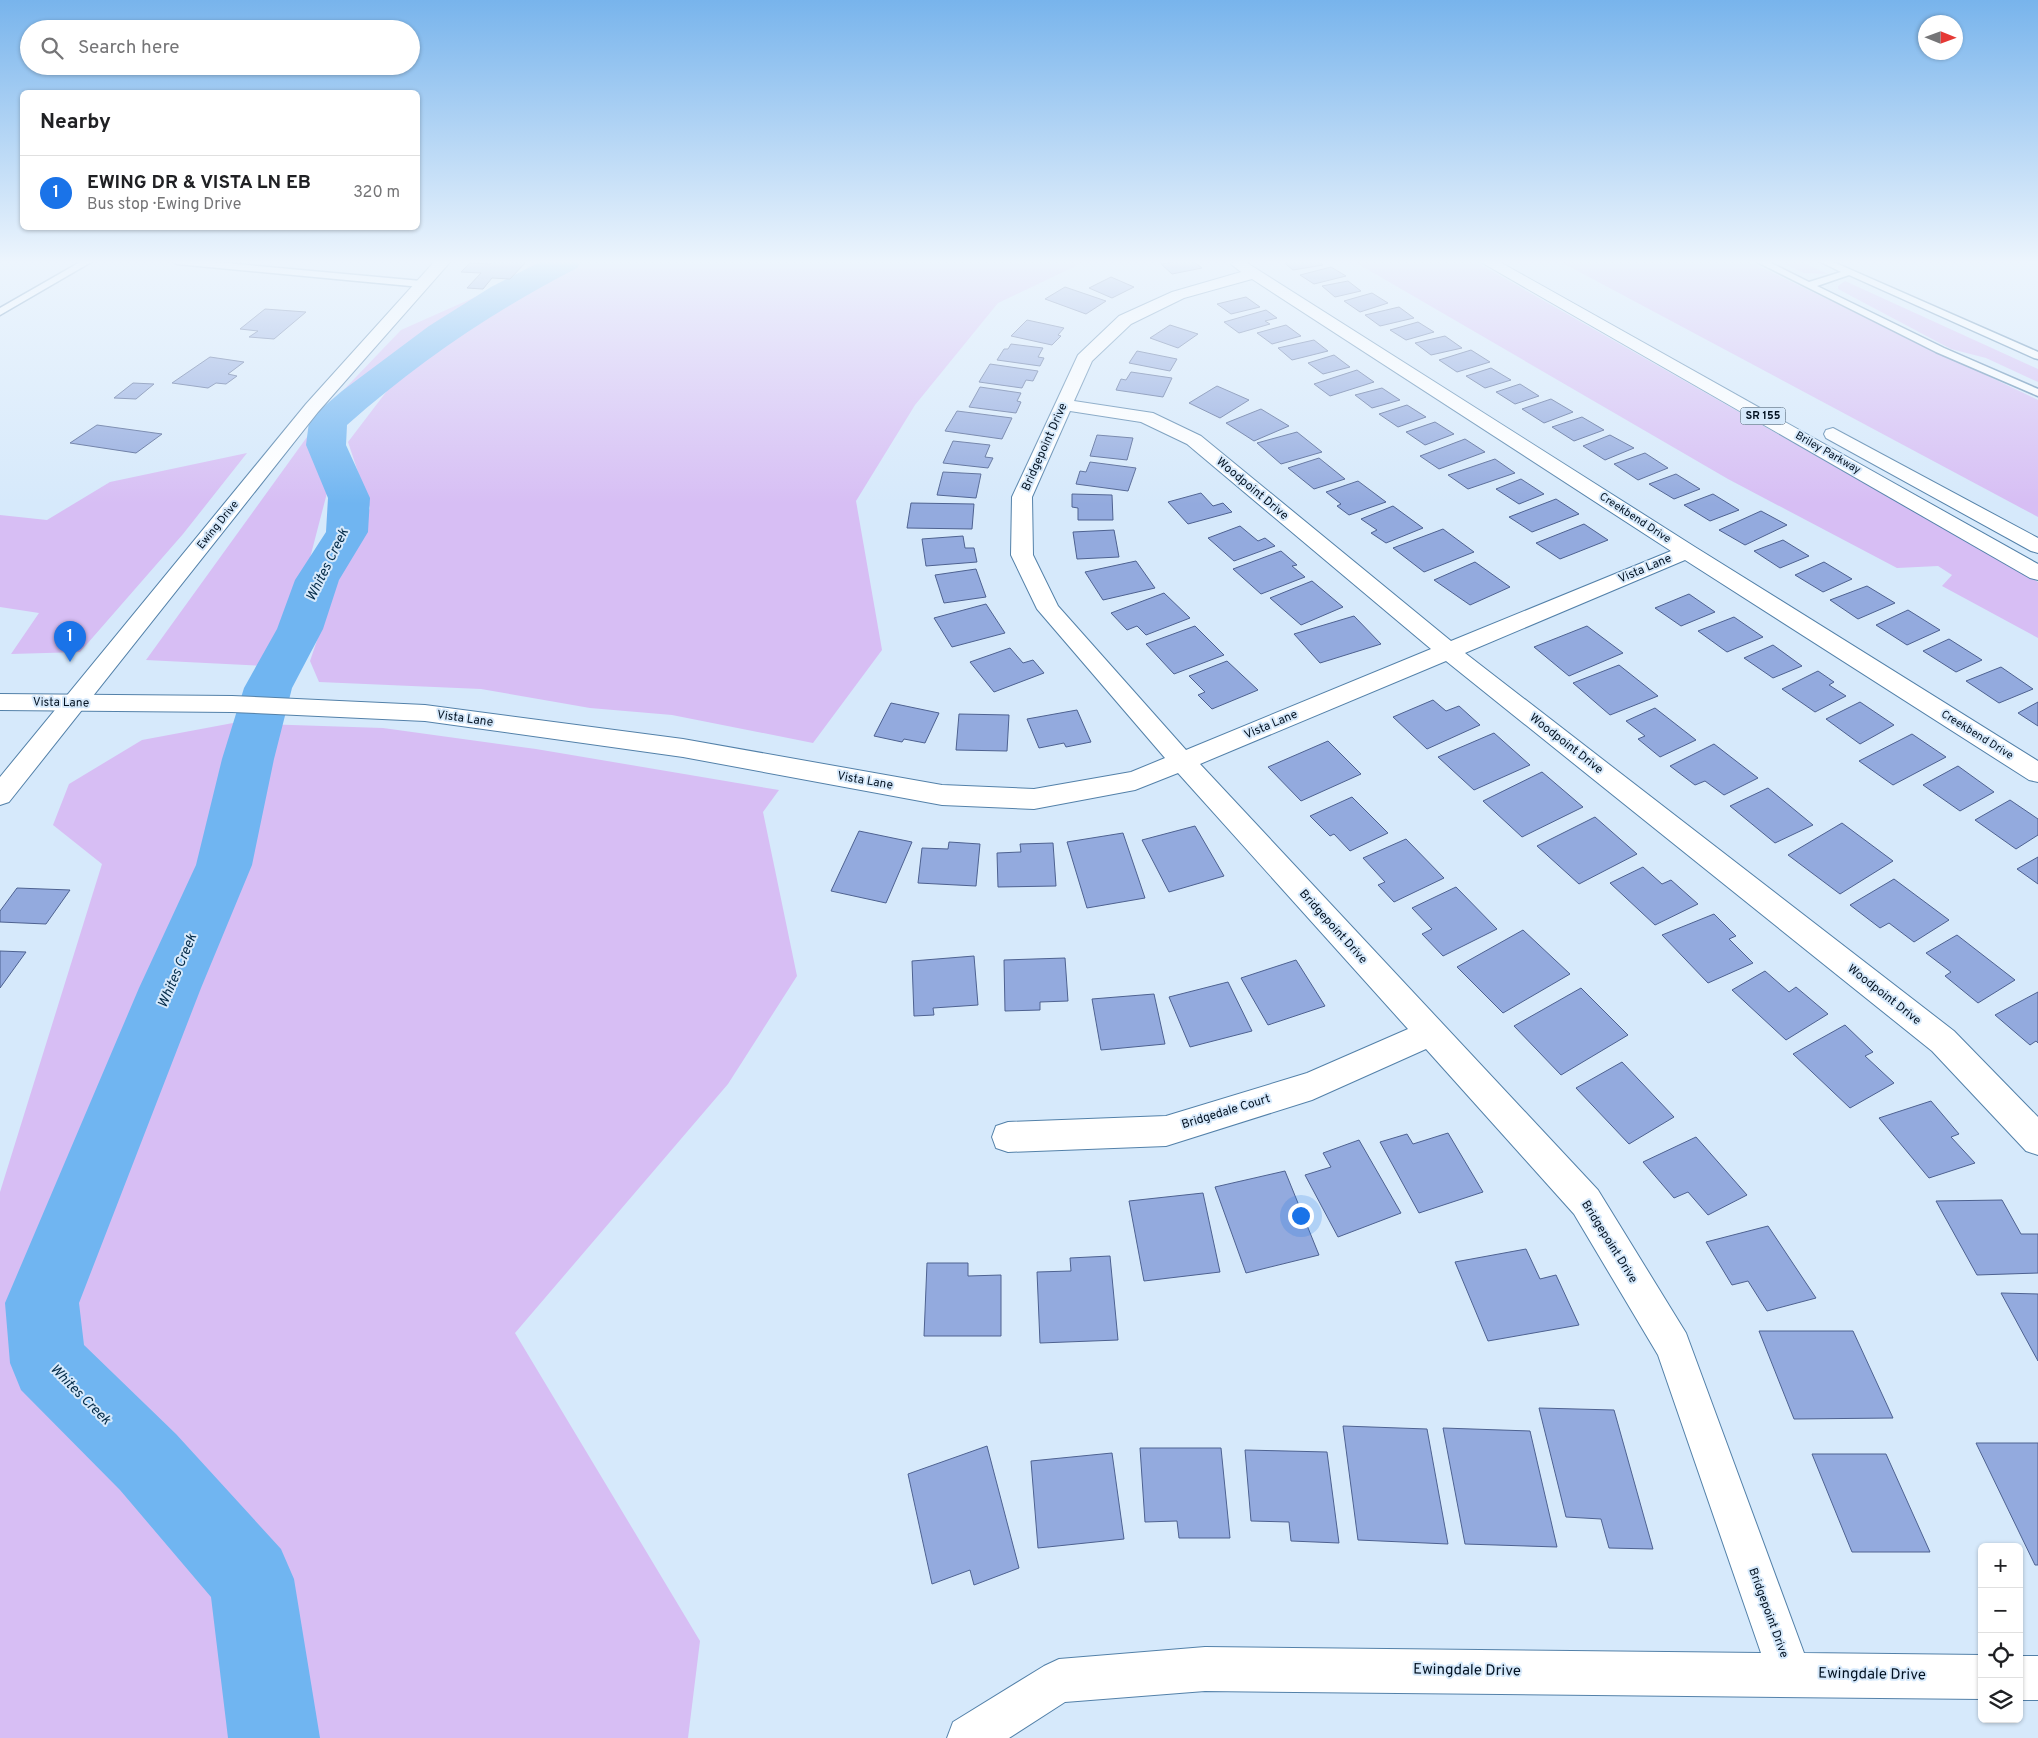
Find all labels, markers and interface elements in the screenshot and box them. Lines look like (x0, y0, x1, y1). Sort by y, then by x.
north arrow (1918, 15, 1963, 60)
search box (20, 20, 420, 75)
icon: search (38, 34, 66, 62)
text: Search here (78, 36, 180, 60)
text: Nearby (40, 109, 111, 136)
text: EWING DR & VISTA LN EB (87, 171, 311, 195)
text: 1 (53, 183, 59, 203)
text: 320 m (353, 183, 400, 203)
text: Bus stop · Ewing Drive (87, 195, 241, 215)
street label: Bridgepoint Drive (1018, 401, 1072, 493)
road number: SR 155 (1740, 408, 1786, 424)
street label: Briley Parkway (1793, 429, 1863, 477)
street label: Woodpoint Drive (1213, 454, 1291, 524)
street label: Creekbend Drive (1597, 490, 1673, 546)
street label: Ewing Drive (194, 498, 242, 552)
water label: Whites Creek (303, 525, 353, 604)
street label: Vista Lane (1616, 551, 1674, 587)
pin: 1 (54, 621, 86, 662)
street label: Vista Lane (33, 695, 89, 711)
street label: Vista Lane (436, 707, 494, 731)
street label: Vista Lane (1242, 707, 1300, 743)
street label: Creekbend Drive (1938, 707, 2016, 763)
street label: Woodpoint Drive (1526, 710, 1606, 778)
street label: Vista Lane (836, 768, 894, 794)
street label: Bridgepoint Drive (1295, 886, 1371, 968)
water label: Whites Creek (155, 931, 202, 1011)
street label: Woodpoint Drive (1844, 961, 1924, 1029)
street label: Bridgedale Court (1180, 1091, 1272, 1133)
street label: Bridgepoint Drive (1577, 1198, 1641, 1286)
your location (1288, 1203, 1314, 1229)
water label: Whites Creek (46, 1361, 115, 1430)
map controls (1978, 1543, 2023, 1723)
button: + (1978, 1543, 2023, 1588)
street label: Bridgepoint Drive (1744, 1566, 1792, 1660)
button: − (1978, 1588, 2023, 1633)
button: locate (1978, 1633, 2023, 1678)
street label: Ewingdale Drive (1413, 1661, 1521, 1681)
street label: Ewingdale Drive (1818, 1665, 1926, 1685)
button: layers (1978, 1678, 2023, 1723)

